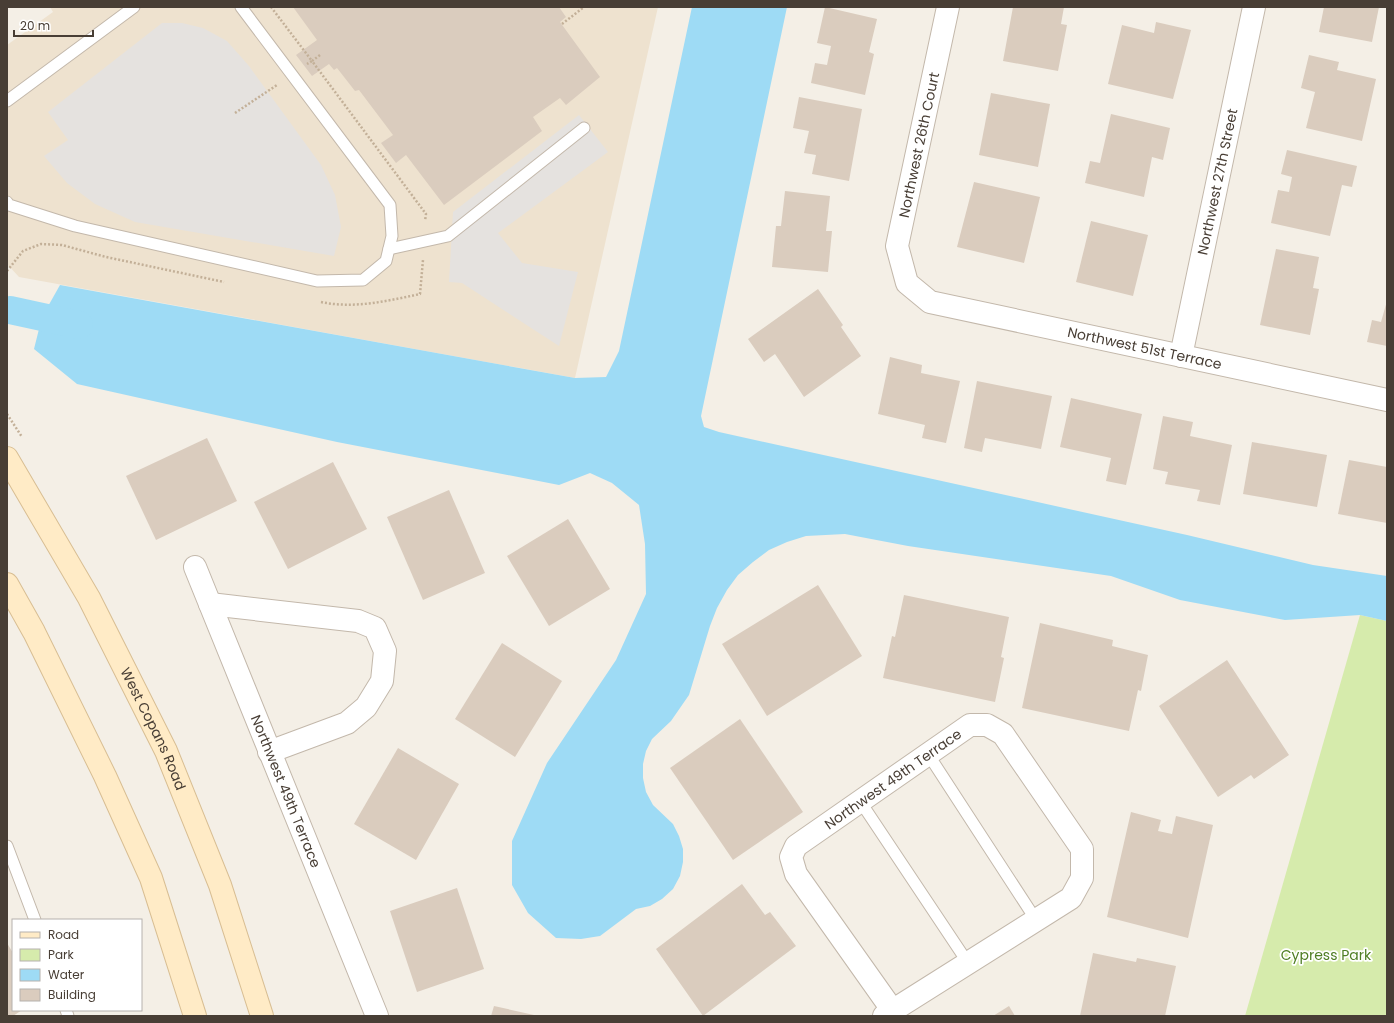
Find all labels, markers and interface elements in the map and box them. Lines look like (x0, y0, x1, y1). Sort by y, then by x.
scale bar (14, 12, 93, 38)
text: 20 m (20, 17, 50, 34)
street label: Northwest 26th Court (894, 70, 944, 220)
street label: Northwest 27th Street (1192, 107, 1242, 257)
street label: Northwest 51st Terrace (1066, 322, 1224, 374)
street label: West Copans Road (116, 664, 191, 793)
street label: Northwest 49th Terrace (246, 712, 326, 871)
street label: Northwest 49th Terrace (820, 724, 966, 834)
legend (12, 919, 142, 1011)
text: Road (48, 926, 79, 943)
park label: Cypress Park (1281, 945, 1372, 965)
text: Park (48, 946, 75, 963)
text: Water (48, 966, 85, 983)
text: Building (48, 986, 96, 1003)

